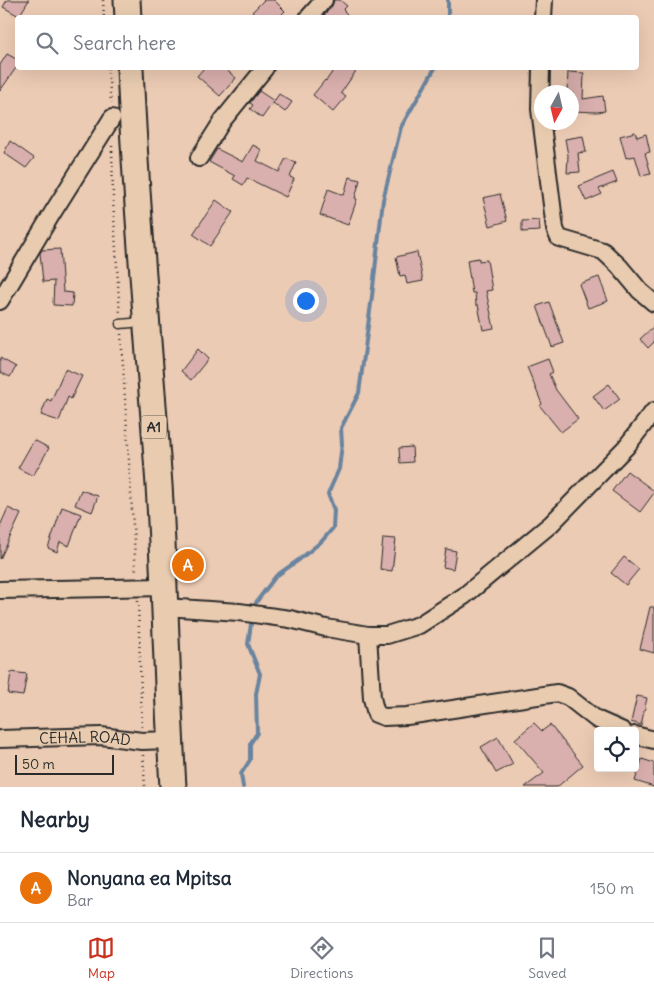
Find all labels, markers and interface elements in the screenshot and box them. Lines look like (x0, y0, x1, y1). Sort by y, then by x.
search box (15, 15, 639, 70)
icon: search (33, 29, 61, 57)
text: Search here (73, 31, 176, 55)
north arrow (534, 85, 579, 130)
your location (293, 288, 319, 314)
road number: A1 (142, 416, 166, 438)
pin: A (172, 546, 204, 584)
street label: CEHAL ROAD (39, 726, 132, 749)
map controls (594, 727, 639, 772)
button: locate (594, 727, 639, 772)
scale bar (15, 752, 114, 775)
text: 50 m (22, 755, 55, 773)
text: Nearby (20, 806, 90, 833)
text: Nonyana ea Mpitsa (67, 866, 232, 890)
text: A (31, 878, 41, 898)
text: 150 m (590, 878, 634, 898)
text: Bar (67, 890, 93, 910)
tab: Map (87, 934, 115, 982)
tab: Directions (290, 934, 353, 982)
tab: Saved (528, 934, 567, 982)

